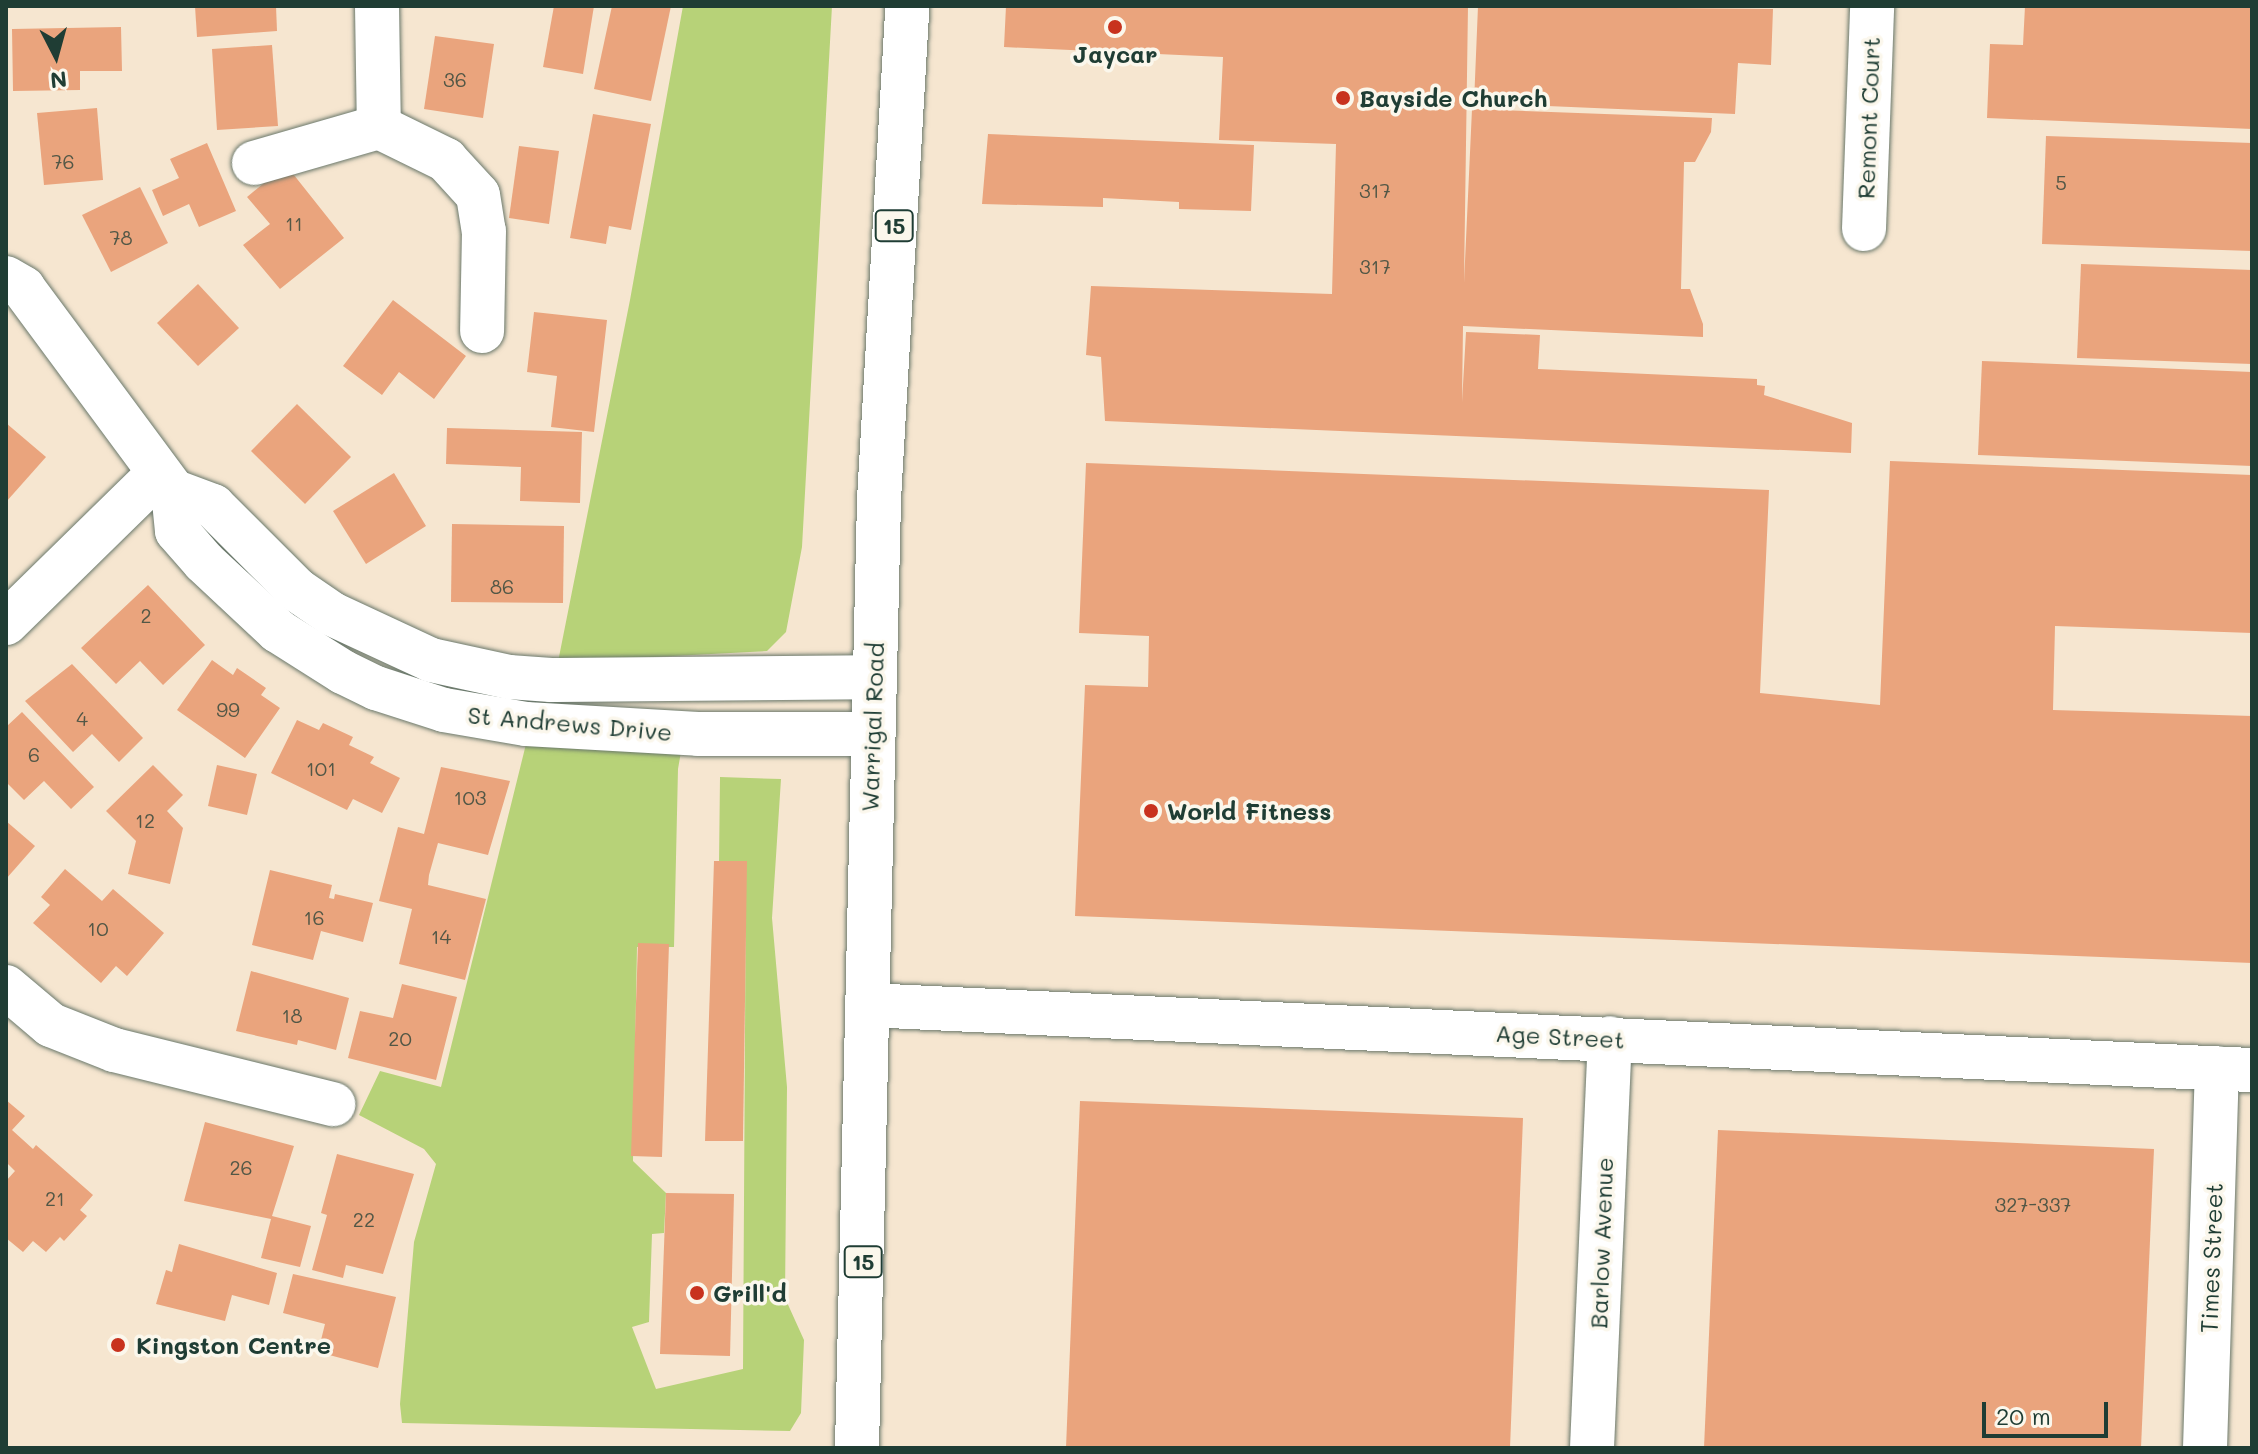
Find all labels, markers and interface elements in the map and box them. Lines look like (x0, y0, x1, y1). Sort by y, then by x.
north arrow (16, 16, 96, 96)
marker: Jaycar (1106, 18, 1124, 36)
street label: Remont Court (1851, 36, 1885, 200)
place label: Jaycar (1072, 40, 1158, 68)
text: N (49, 65, 68, 96)
house number: 36 (443, 67, 467, 91)
place label: Bayside Church (1359, 84, 1548, 112)
marker: Bayside Church (1334, 89, 1352, 107)
house number: 76 (51, 149, 75, 173)
house number: 5 (2055, 170, 2067, 194)
house number: 317 (1359, 178, 1391, 202)
road number: 15 (874, 208, 914, 244)
house number: 11 (285, 211, 303, 235)
house number: 78 (109, 225, 133, 249)
house number: 317 (1359, 254, 1391, 278)
house number: 86 (490, 574, 514, 598)
house number: 2 (140, 603, 152, 627)
street label: Warrigal Road (855, 642, 889, 812)
house number: 99 (216, 697, 240, 721)
street label: St Andrews Drive (467, 700, 673, 746)
house number: 4 (76, 706, 88, 730)
house number: 6 (28, 742, 40, 766)
house number: 101 (306, 756, 336, 780)
house number: 103 (454, 785, 486, 809)
place label: World Fitness (1167, 797, 1331, 825)
marker: World Fitness (1142, 802, 1160, 820)
house number: 12 (135, 808, 155, 832)
house number: 16 (303, 905, 325, 929)
house number: 10 (87, 916, 109, 940)
house number: 14 (431, 924, 451, 948)
house number: 18 (281, 1003, 303, 1027)
street label: Age Street (1495, 1018, 1625, 1054)
house number: 20 (388, 1026, 412, 1050)
house number: 26 (229, 1155, 253, 1179)
street label: Barlow Avenue (1584, 1157, 1618, 1329)
street label: Times Street (2194, 1182, 2228, 1334)
house number: 21 (45, 1186, 65, 1210)
house number: 327-337 (1995, 1192, 2071, 1216)
house number: 22 (353, 1207, 375, 1231)
road number: 15 (843, 1244, 883, 1280)
place label: Grill'd (713, 1279, 787, 1307)
marker: Grill'd (688, 1284, 706, 1302)
place label: Kingston Centre (136, 1331, 331, 1359)
marker: Kingston Centre (107, 1334, 129, 1356)
scale bar (1986, 1386, 2112, 1436)
text: 20 m (1996, 1400, 2051, 1431)

